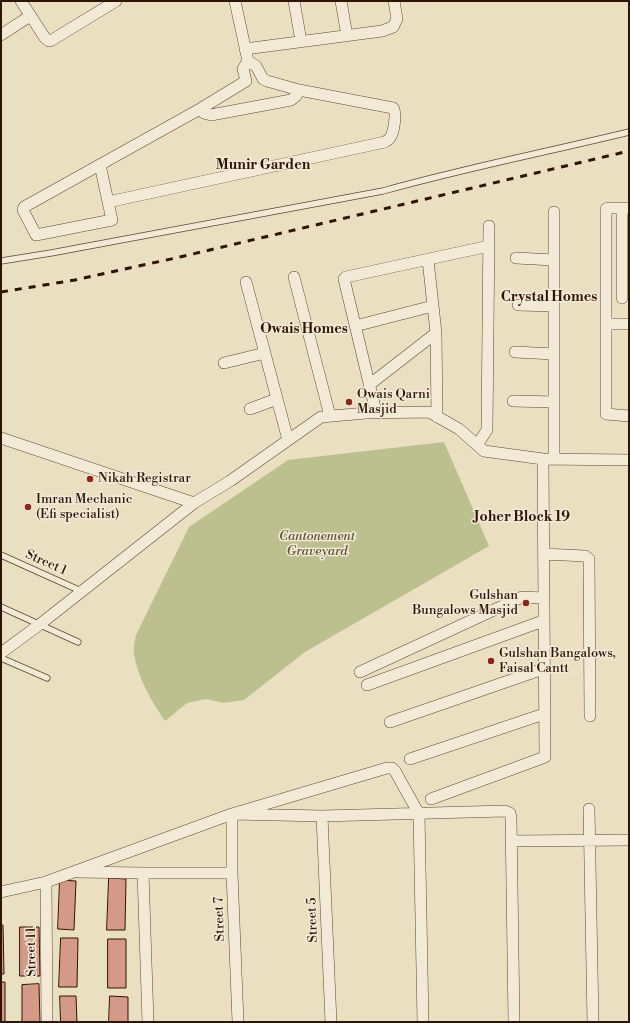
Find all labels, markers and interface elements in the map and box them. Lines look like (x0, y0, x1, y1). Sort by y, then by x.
district label: Munir Garden (216, 158, 310, 174)
district label: Crystal Homes (501, 290, 597, 306)
district label: Owais Homes (260, 322, 348, 338)
place label: Owais Qarni Masjid (357, 387, 430, 418)
marker: Owais Qarni Masjid (344, 397, 354, 407)
place label: Nikah Registrar (98, 471, 191, 487)
marker: Nikah Registrar (85, 474, 95, 484)
place label: Imran Mechanic (Efi specialist) (36, 492, 132, 523)
marker: Imran Mechanic (Efi specialist) (23, 502, 33, 512)
district label: Joher Block 19 (474, 510, 570, 526)
park label: Cantonement Graveyard (279, 529, 355, 560)
street label: Street 1 (23, 547, 69, 579)
place label: Gulshan Bungalows Masjid (412, 588, 518, 619)
marker: Gulshan Bungalows Masjid (521, 598, 531, 608)
place label: Gulshan Bangalows, Faisal Cantt (499, 646, 616, 677)
marker: Gulshan Bangalows, Faisal Cantt (486, 656, 496, 666)
street label: Street 7 (211, 896, 229, 942)
street label: Street 5 (304, 897, 322, 943)
street label: Street 11 (24, 927, 40, 977)

